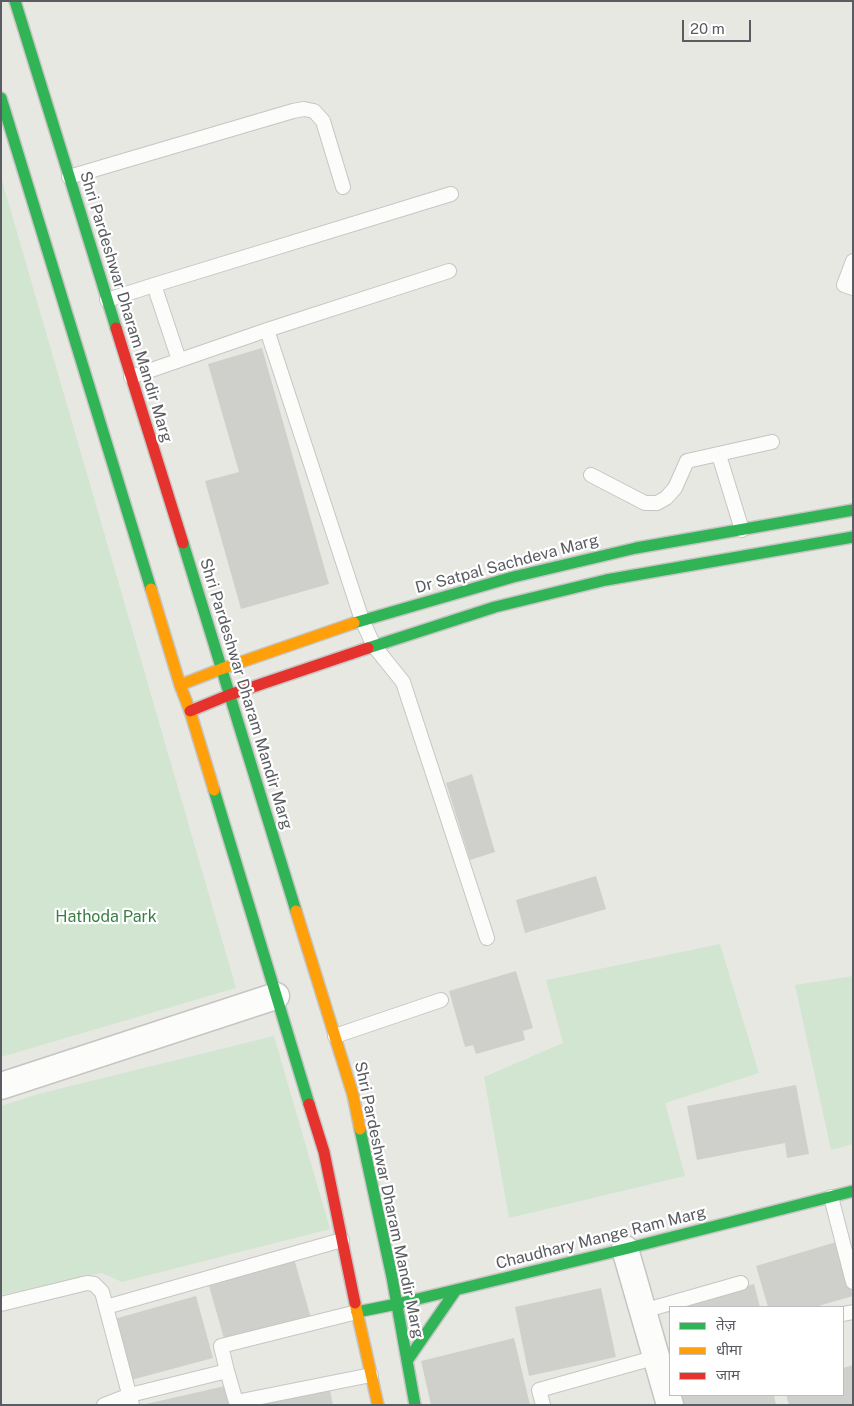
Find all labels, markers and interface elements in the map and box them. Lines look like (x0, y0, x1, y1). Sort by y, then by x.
scale bar (684, 10, 753, 42)
text: 20 m (690, 20, 725, 37)
street label: Shri Pardeshwar Dharam Mandir Marg (76, 169, 176, 445)
street label: Dr Satpal Sachdeva Marg (413, 530, 601, 598)
street label: Shri Pardeshwar Dharam Mandir Marg (196, 556, 296, 832)
park label: Hathoda Park (55, 907, 157, 927)
street label: Shri Pardeshwar Dharam Mandir Marg (350, 1060, 428, 1340)
street label: Chaudhary Mange Ram Marg (494, 1203, 708, 1273)
legend (669, 1306, 844, 1396)
text: तेज़ (716, 1316, 736, 1333)
text: धीमा (716, 1341, 742, 1358)
text: जाम (716, 1366, 740, 1383)

